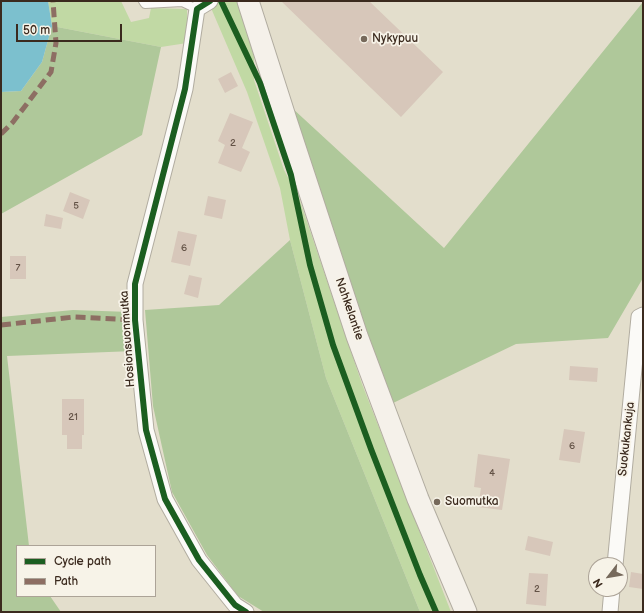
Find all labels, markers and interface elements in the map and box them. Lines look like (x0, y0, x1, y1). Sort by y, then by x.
scale bar (18, 16, 124, 42)
text: 50 m (23, 23, 50, 38)
place label: Nykypuu (372, 32, 418, 46)
marker: Nykypuu (359, 34, 369, 44)
house number: 2 (230, 137, 236, 149)
house number: 5 (73, 200, 79, 212)
house number: 6 (181, 242, 187, 254)
house number: 7 (16, 262, 20, 274)
street label: Nahkelantie (332, 276, 366, 342)
street label: Hosionsuonmutka (117, 290, 139, 388)
street label: Suokukankuja (616, 401, 638, 477)
house number: 21 (68, 411, 78, 423)
house number: 6 (569, 440, 575, 452)
house number: 4 (489, 467, 495, 479)
place label: Suomutka (445, 495, 498, 509)
marker: Suomutka (432, 497, 442, 507)
legend (16, 545, 156, 597)
text: Cycle path (54, 554, 111, 569)
north arrow (588, 557, 628, 597)
text: Path (54, 574, 78, 589)
text: N (590, 576, 606, 590)
house number: 2 (534, 583, 540, 595)

